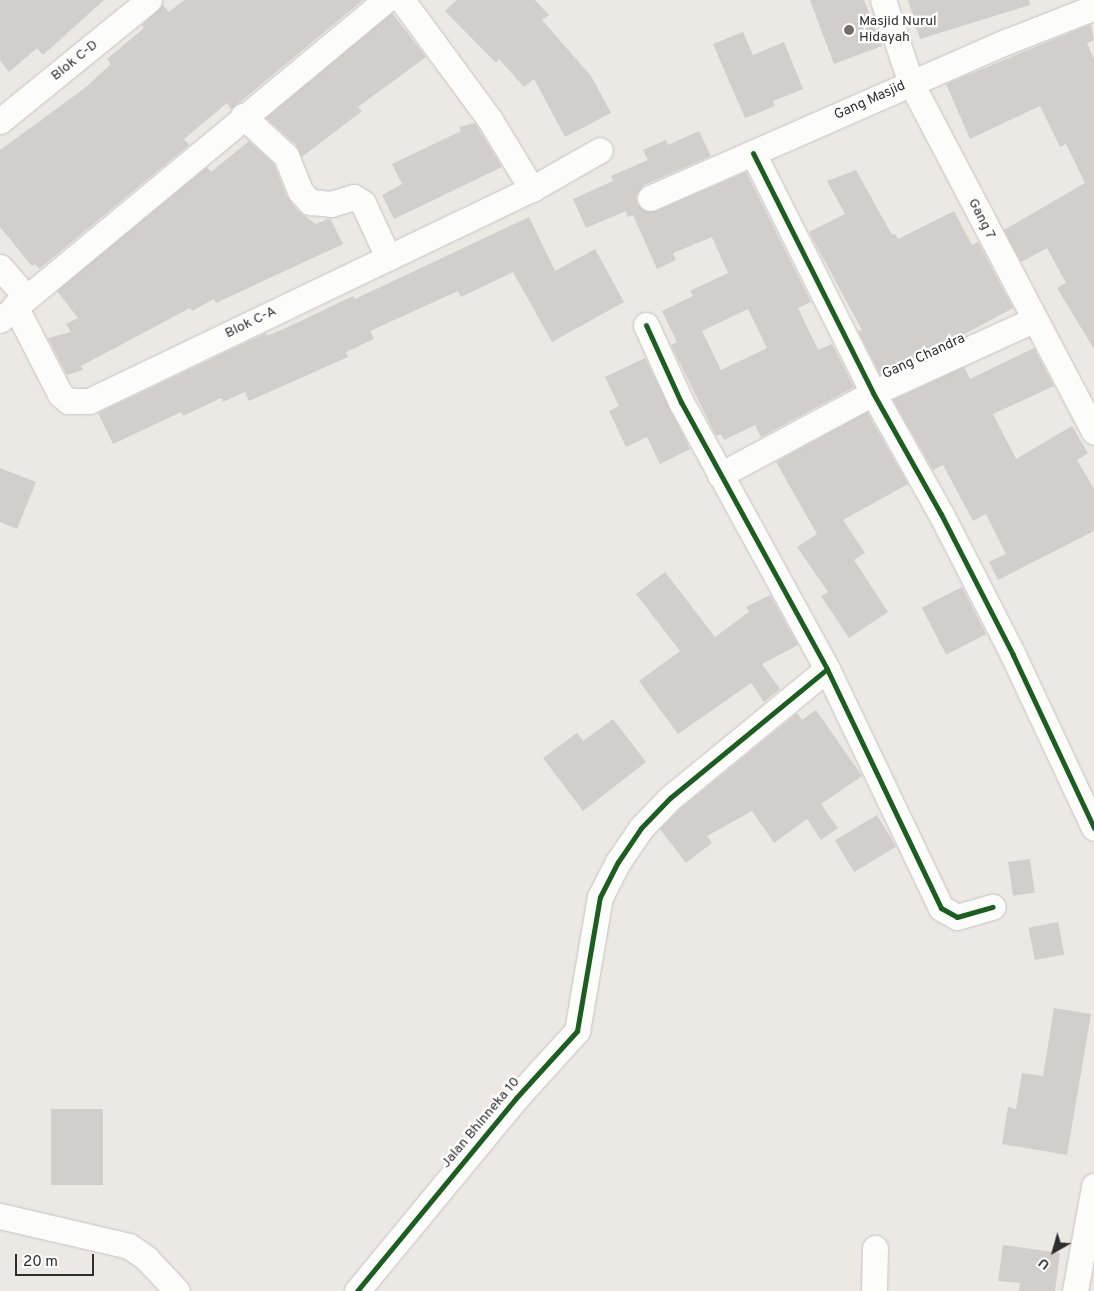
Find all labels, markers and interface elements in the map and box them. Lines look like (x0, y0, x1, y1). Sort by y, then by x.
place label: Masjid Nurul Hidayah (859, 14, 937, 46)
marker: Masjid Nurul Hidayah (843, 24, 855, 36)
street label: Blok C-D (48, 37, 102, 85)
street label: Gang Masjid (832, 78, 908, 124)
street label: Gang 7 (964, 196, 998, 242)
street label: Blok C-A (223, 303, 279, 343)
street label: Gang Chandra (880, 330, 968, 384)
street label: Jalan Bhinneka 10 (438, 1074, 524, 1172)
north arrow (1029, 1226, 1079, 1276)
scale bar (18, 1244, 96, 1276)
text: 20 m (23, 1253, 58, 1272)
text: U (1035, 1253, 1054, 1273)

